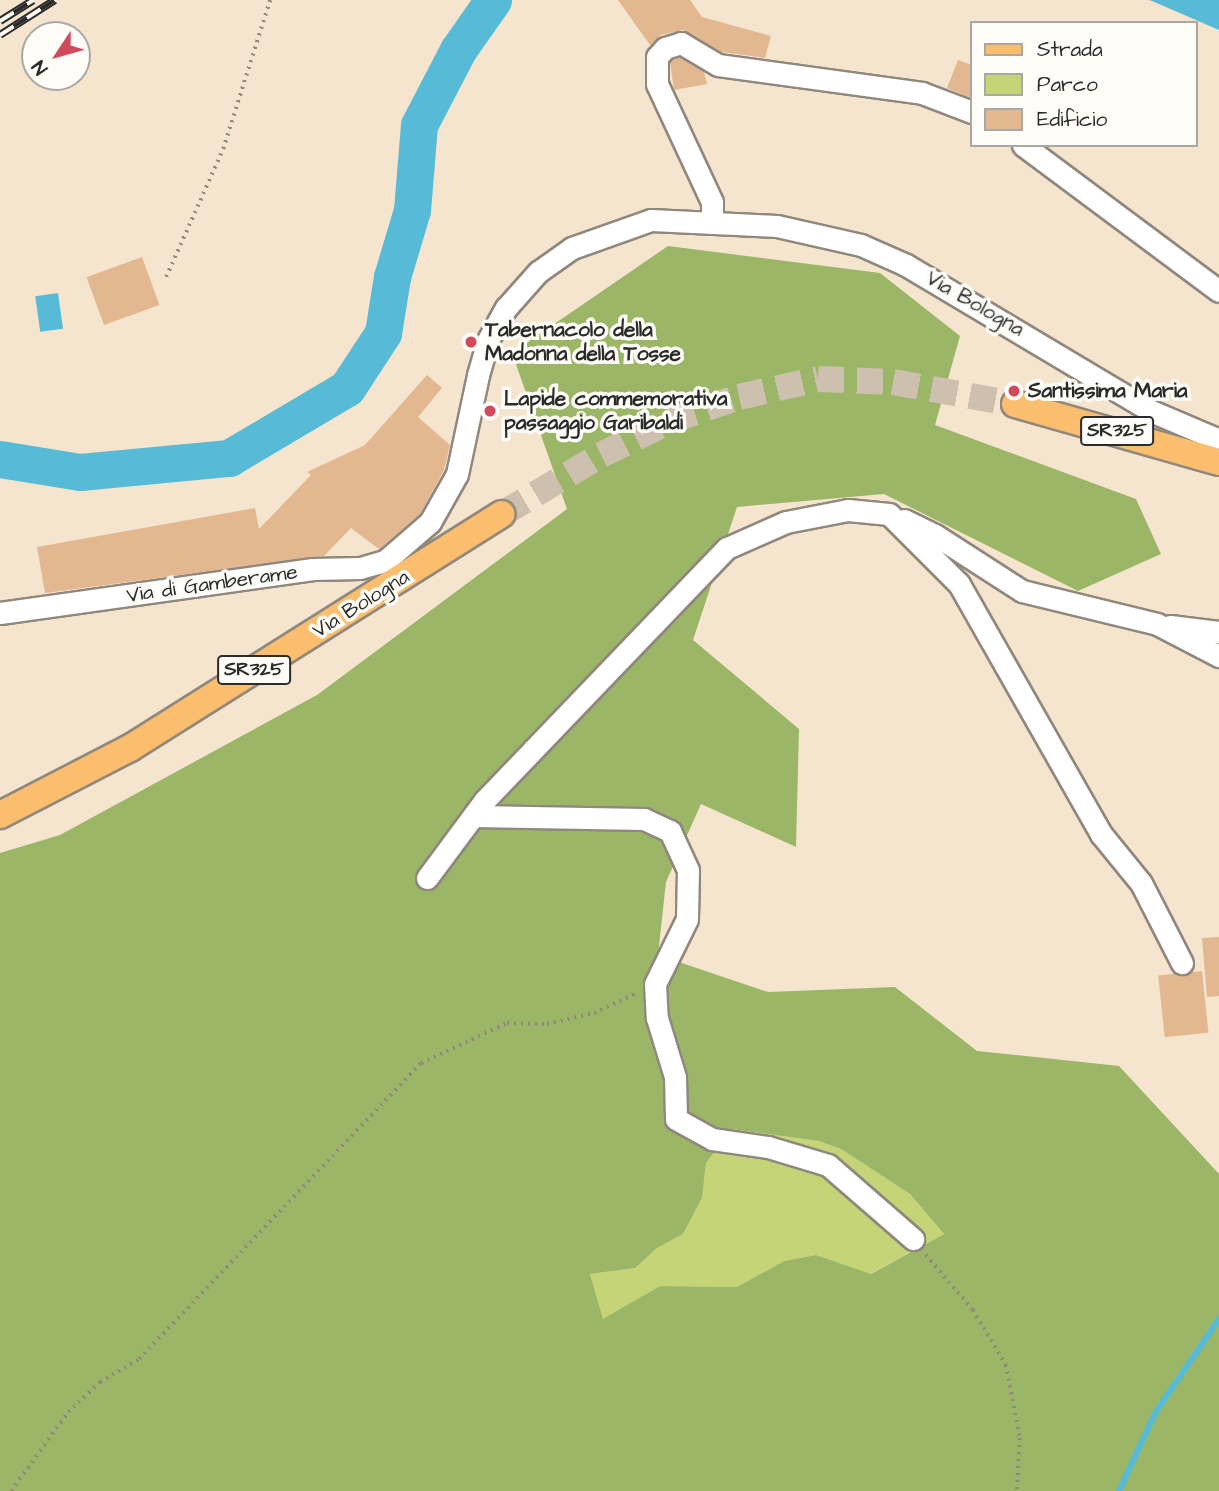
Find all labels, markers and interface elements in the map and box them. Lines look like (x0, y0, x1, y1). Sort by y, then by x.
north arrow (21, 21, 91, 91)
legend (970, 21, 1198, 147)
text: Strada (1037, 35, 1103, 64)
text: N (26, 55, 55, 80)
text: Parco (1037, 70, 1098, 99)
text: Edificio (1037, 105, 1107, 134)
street label: Via Bologna (921, 266, 1029, 342)
place label: Tabernacolo della Madonna della Tosse (485, 317, 681, 367)
marker: Tabernacolo della Madonna della Tosse (463, 334, 479, 350)
place label: Santissima Maria (1028, 378, 1188, 404)
marker: Santissima Maria (1006, 383, 1022, 399)
place label: Lapide commemorativa passaggio Garibaldi (504, 386, 727, 436)
marker: Lapide commemorativa passaggio Garibaldi (482, 403, 498, 419)
road number: SR325 (1078, 416, 1156, 446)
street label: Via di Gamberame (125, 560, 299, 608)
street label: Via Bologna (308, 564, 414, 644)
road number: SR325 (216, 654, 292, 685)

